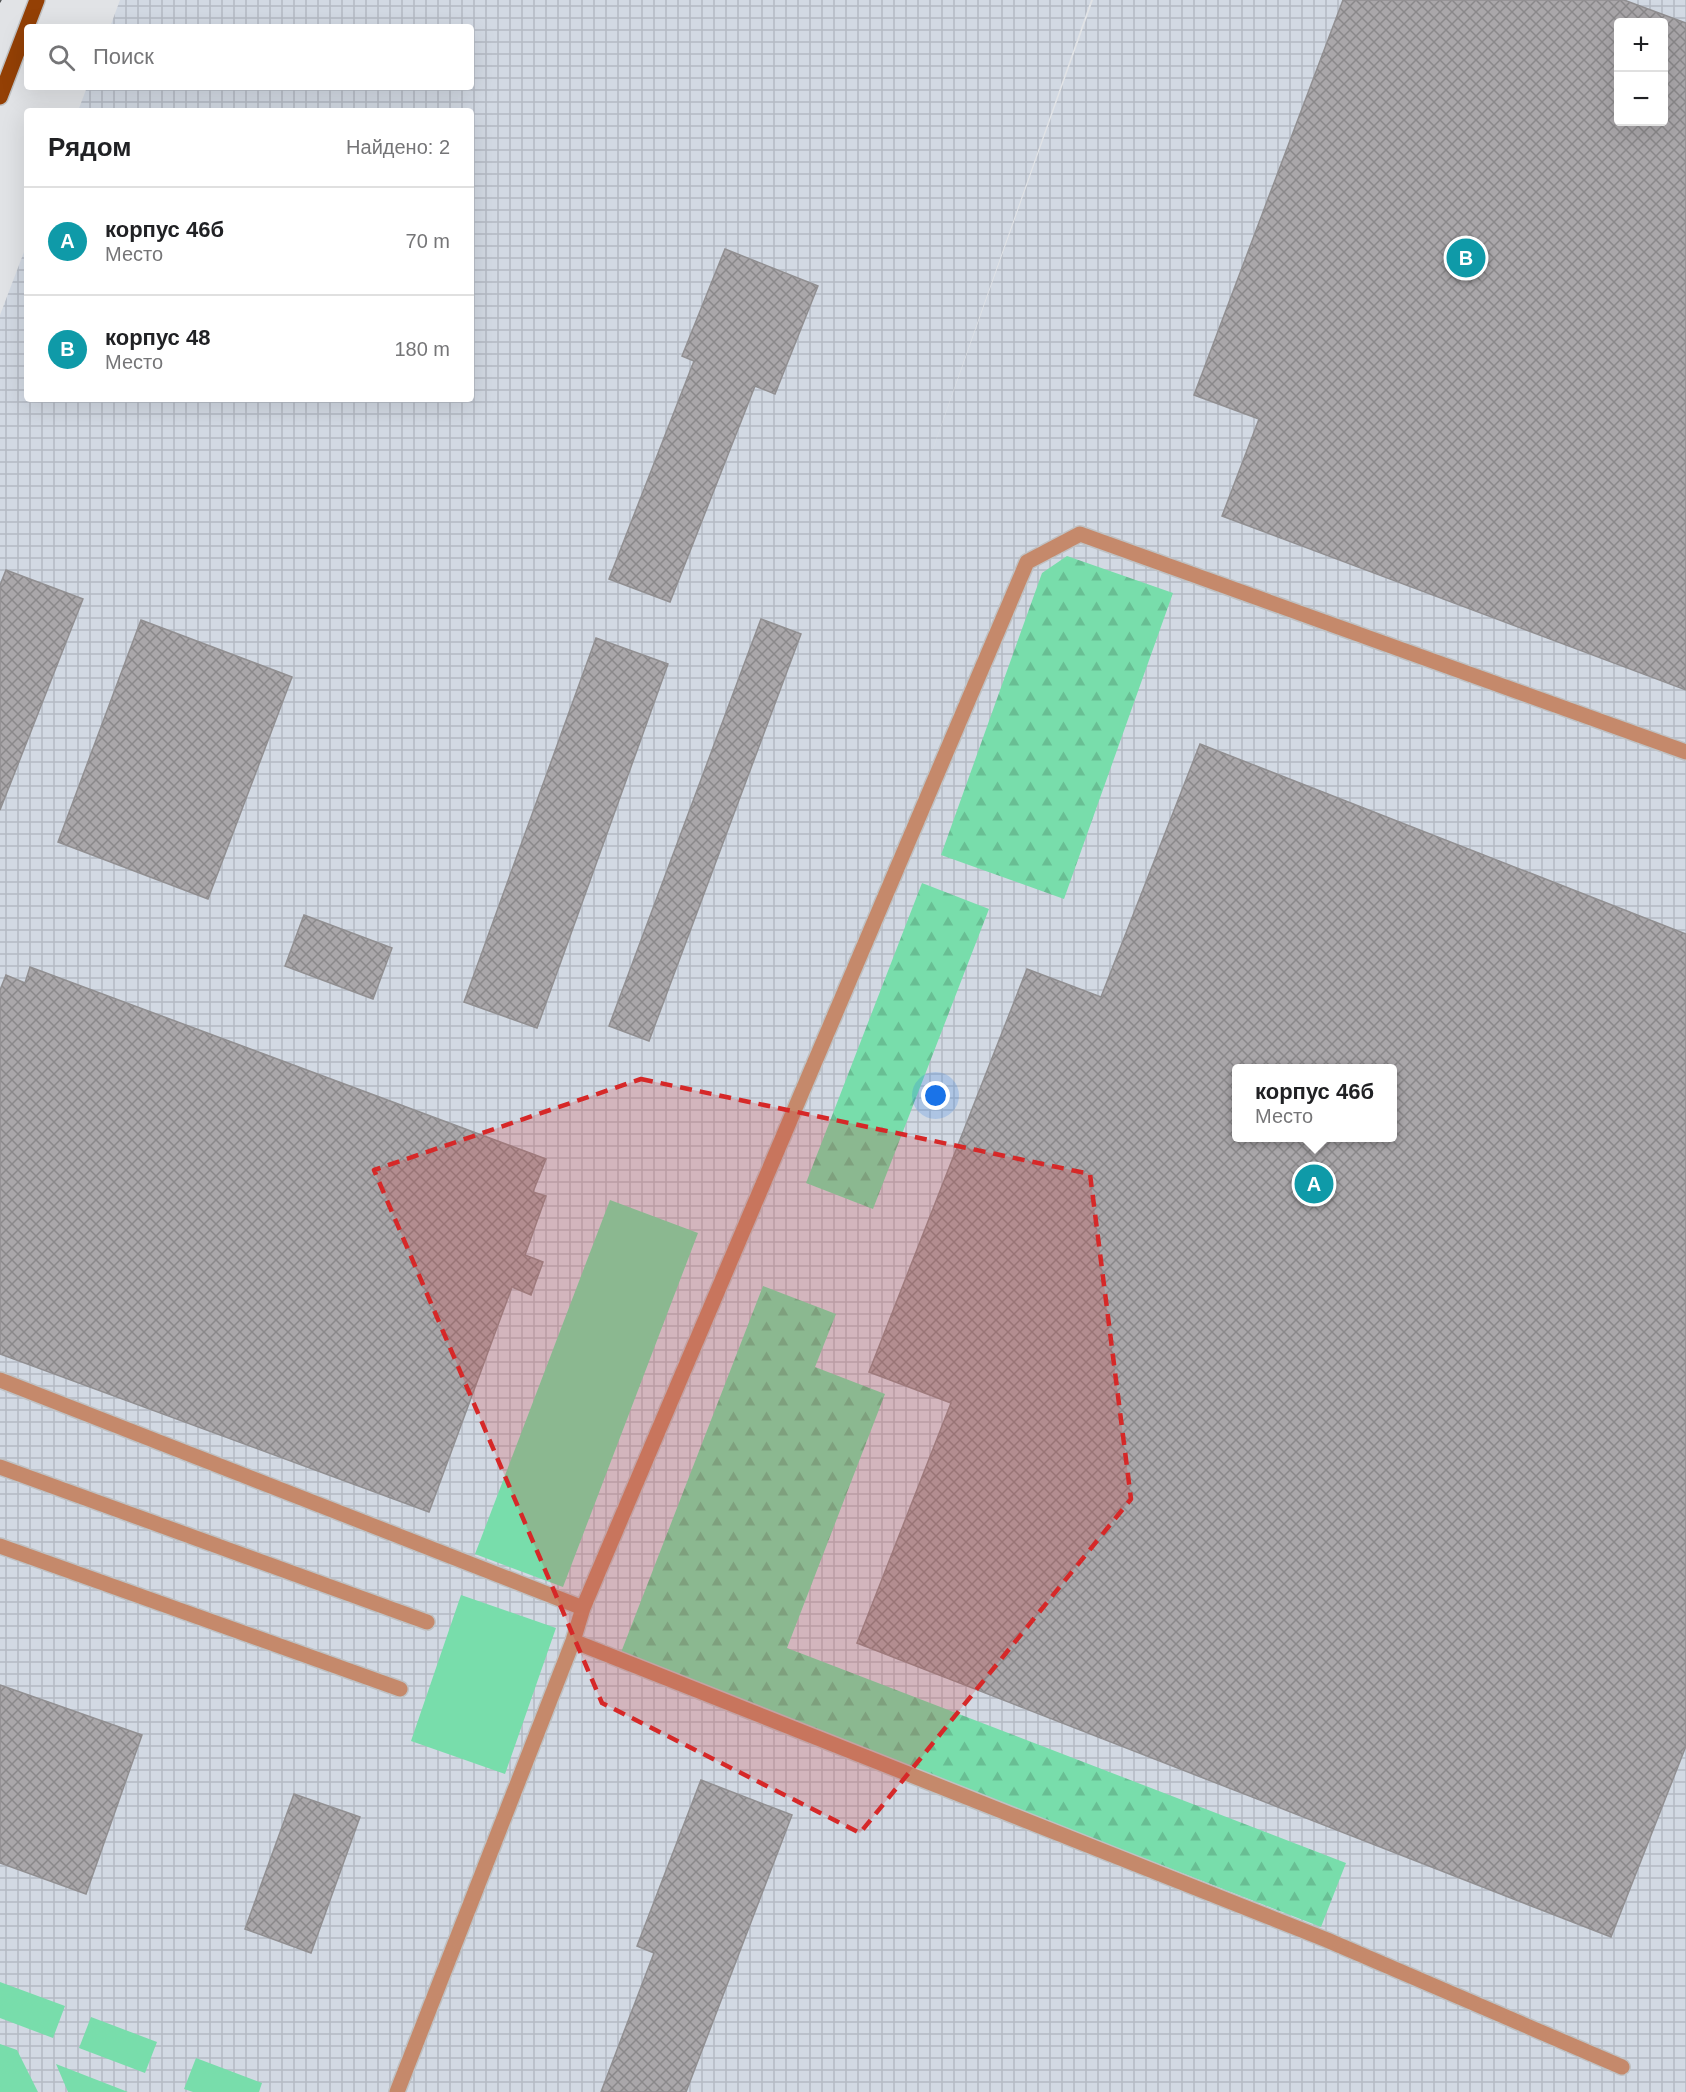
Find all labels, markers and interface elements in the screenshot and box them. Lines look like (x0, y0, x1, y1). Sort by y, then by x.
map controls (1614, 18, 1668, 126)
button: + (1614, 18, 1668, 72)
search box (24, 24, 474, 90)
icon: search (45, 41, 78, 74)
text: Поиск (93, 44, 154, 69)
button: − (1614, 72, 1668, 126)
text: Рядом (48, 132, 131, 162)
text: Найдено: 2 (346, 136, 450, 158)
text: корпус 46б (105, 217, 224, 242)
text: A (60, 230, 75, 252)
text: 70 m (406, 230, 450, 252)
pin: B (1446, 236, 1486, 280)
text: Место (105, 243, 163, 265)
text: корпус 48 (105, 325, 210, 350)
text: B (60, 338, 75, 360)
text: 180 m (394, 338, 450, 360)
text: Место (105, 351, 163, 373)
popup (1232, 1064, 1397, 1142)
text: корпус 46б (1255, 1079, 1374, 1104)
your location (921, 1081, 950, 1110)
text: Место (1255, 1105, 1313, 1127)
pin: A (1294, 1162, 1334, 1206)

